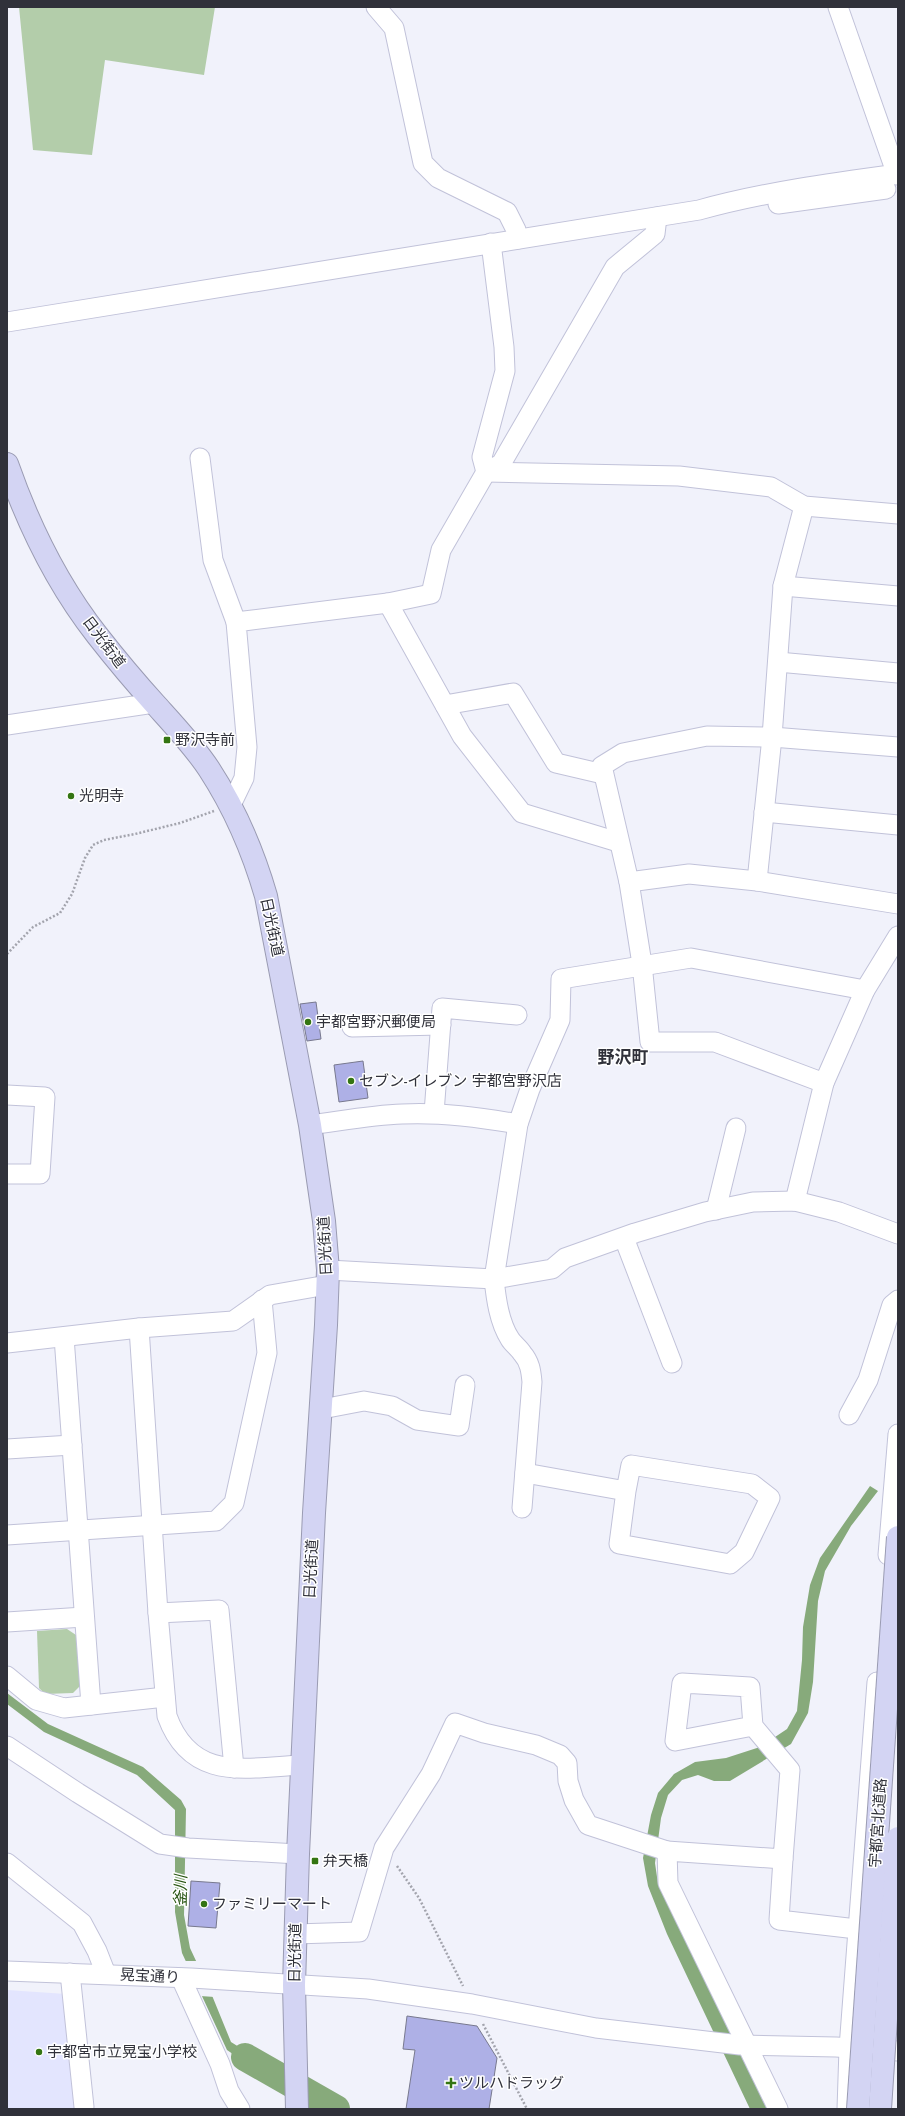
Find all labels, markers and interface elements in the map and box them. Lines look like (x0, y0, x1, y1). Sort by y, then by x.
street label: 日光街道 (77, 611, 131, 673)
place label: 野沢寺前 (175, 729, 235, 751)
marker: 野沢寺前 (162, 735, 172, 745)
place label: 光明寺 (79, 785, 124, 807)
marker: 光明寺 (66, 791, 76, 801)
street label: 日光街道 (255, 895, 289, 959)
place label: 宇都宮野沢郵便局 (316, 1011, 436, 1033)
marker: 宇都宮野沢郵便局 (303, 1017, 313, 1027)
district label: 野沢町 (598, 1045, 649, 1069)
place label: セブン-イレブン 宇都宮野沢店 (359, 1070, 562, 1092)
marker: セブン-イレブン 宇都宮野沢店 (346, 1076, 356, 1086)
street label: 日光街道 (312, 1215, 338, 1277)
street label: 日光街道 (298, 1538, 324, 1600)
street label: 宇都宮北道路 (864, 1777, 892, 1869)
place label: 弁天橋 (323, 1850, 368, 1872)
marker: 弁天橋 (310, 1856, 320, 1866)
water label: 釜川 (169, 1873, 192, 1907)
place label: ファミリーマート (212, 1893, 332, 1915)
marker: ファミリーマート (199, 1899, 209, 1909)
street label: 日光街道 (283, 1923, 307, 1983)
street label: 晃宝通り (119, 1963, 181, 1989)
place label: 宇都宮市立晃宝小学校 (47, 2041, 197, 2063)
marker: 宇都宮市立晃宝小学校 (34, 2047, 44, 2057)
place label: ツルハドラッグ (459, 2072, 564, 2094)
marker: ツルハドラッグ (446, 2078, 456, 2088)

